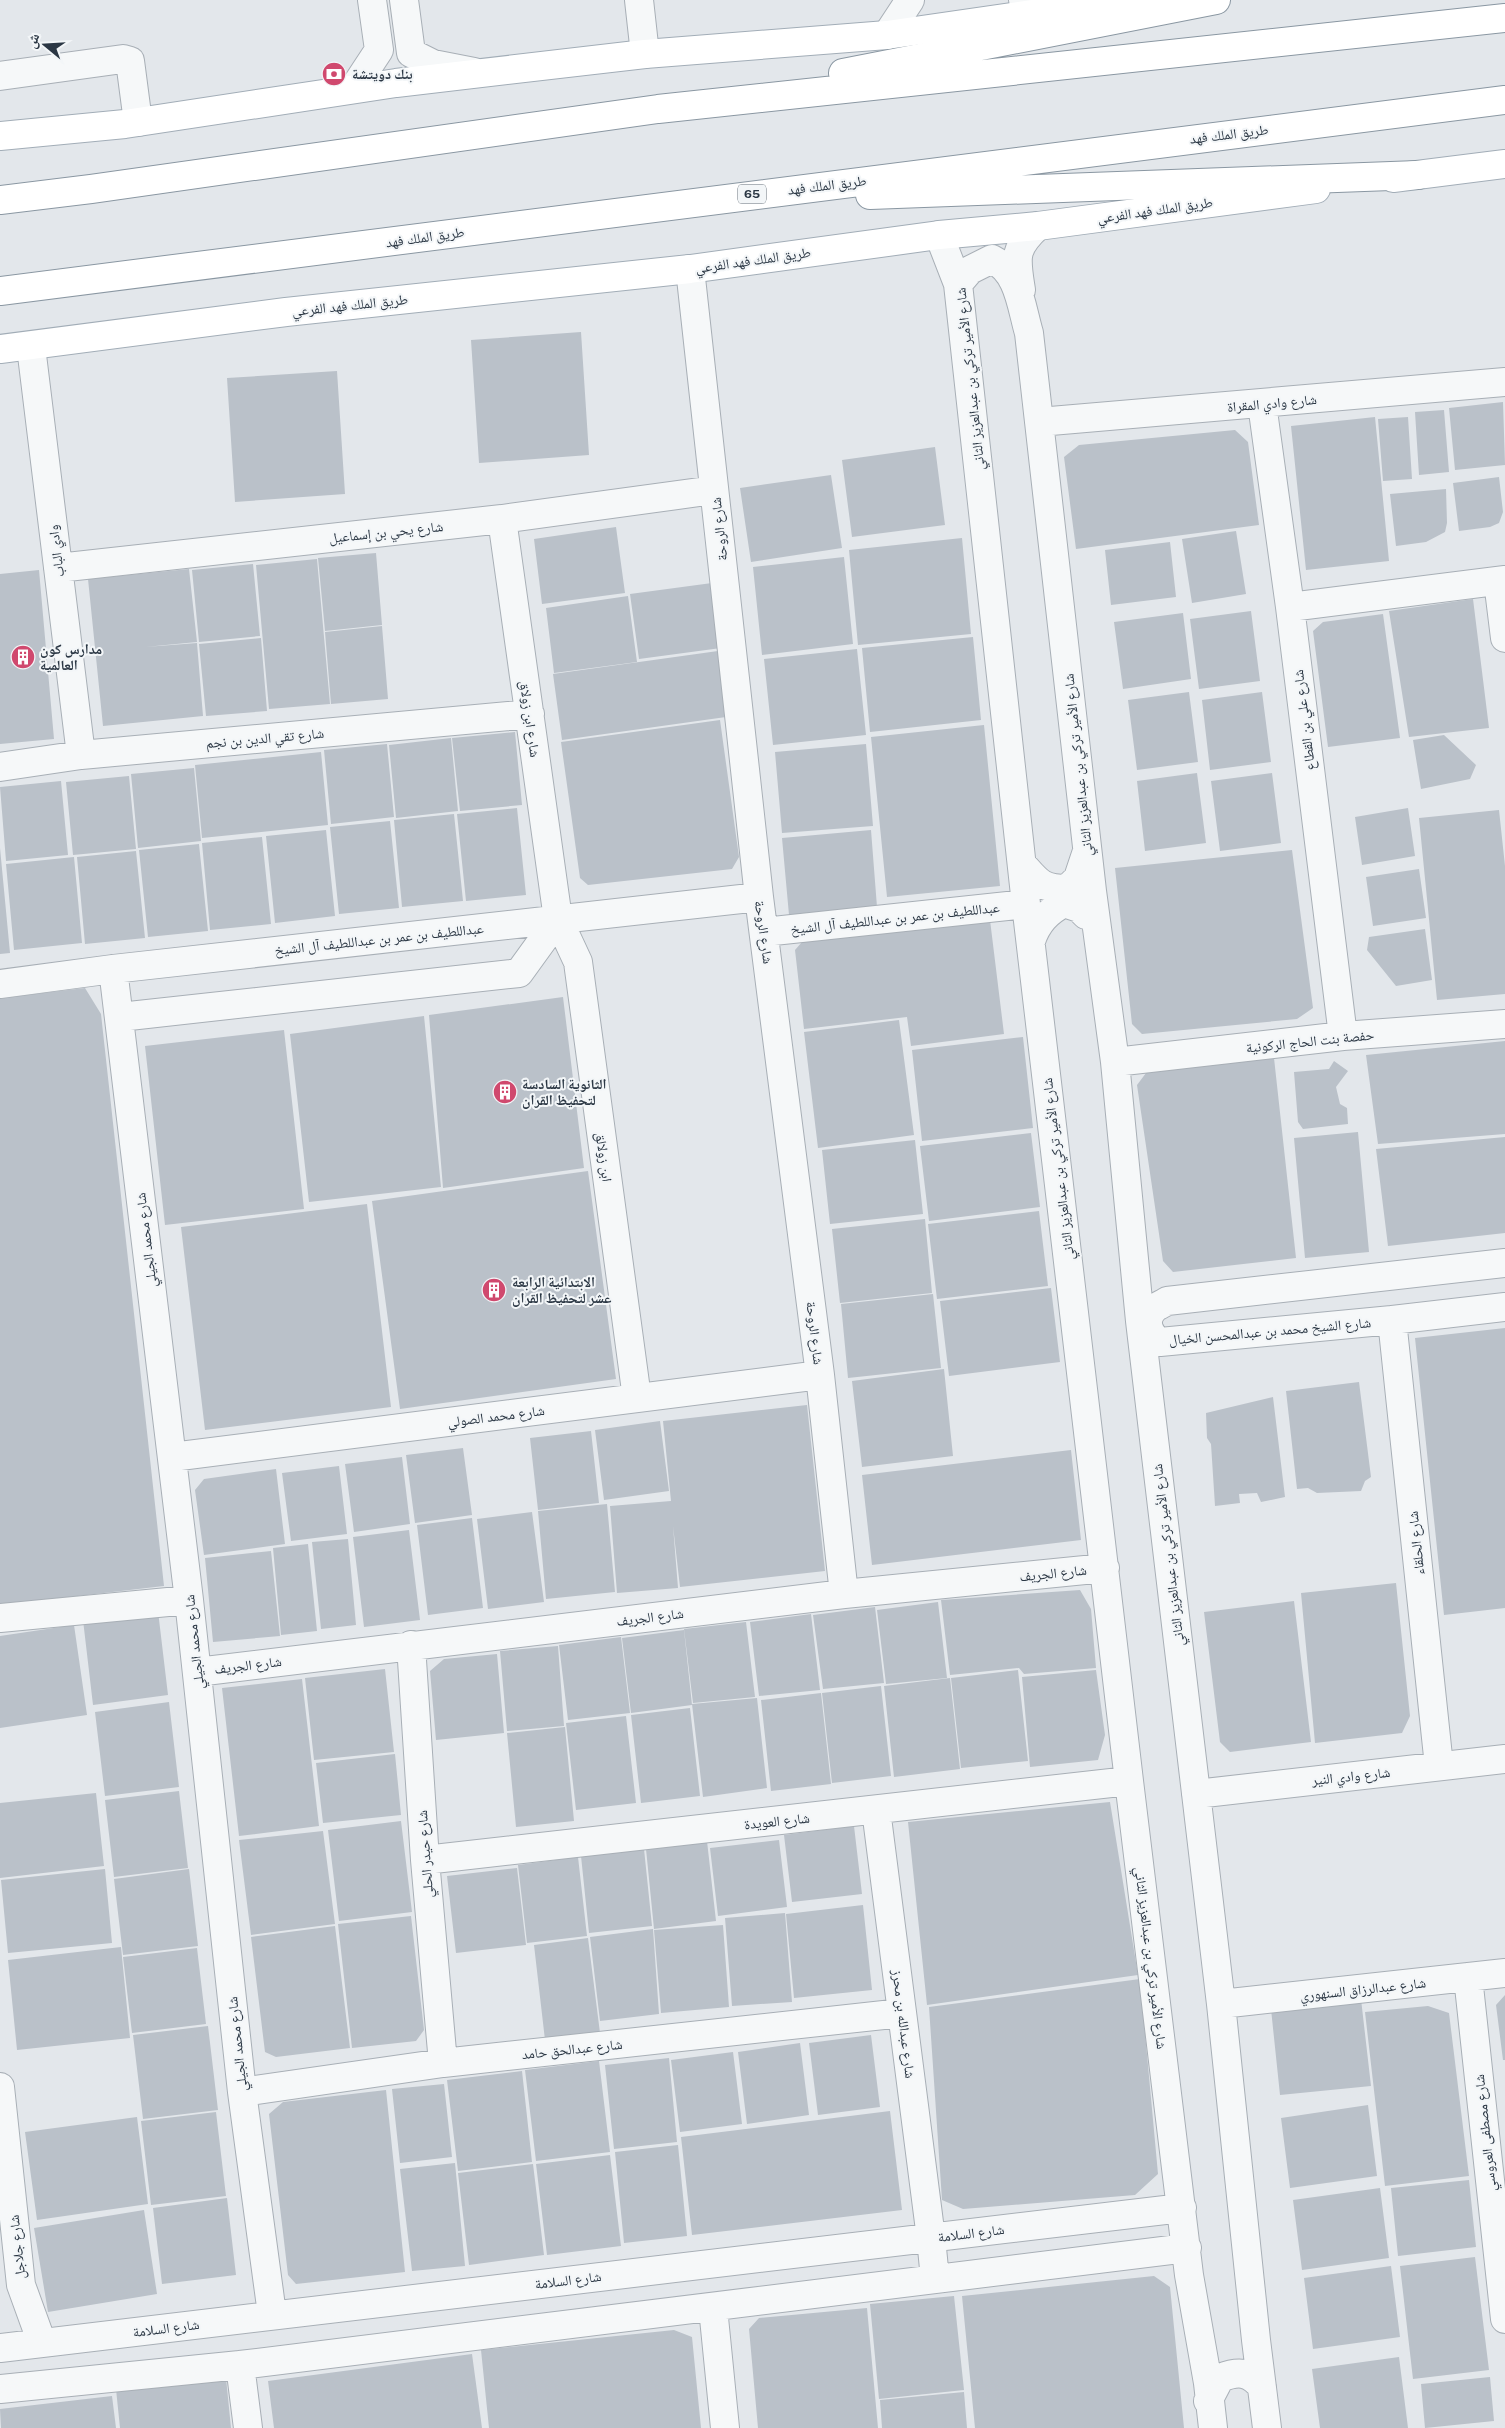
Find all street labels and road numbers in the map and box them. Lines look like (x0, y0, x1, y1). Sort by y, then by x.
street label: طريق الملك فهد (1189, 121, 1270, 149)
street label: طريق الملك فهد (787, 172, 868, 200)
road number: 65 (738, 184, 766, 203)
street label: طريق الملك فهد الفرعي (1096, 194, 1214, 230)
street label: طريق الملك فهد (385, 224, 466, 252)
street label: طريق الملك فهد الفرعي (694, 244, 812, 280)
street label: شارع الأمير تركي بن عبدالعزيز الثاني (952, 287, 991, 471)
street label: طريق الملك فهد الفرعي (291, 291, 409, 323)
street label: شارع وادي المقراة (1226, 391, 1318, 418)
street label: شارع الروحة (708, 496, 732, 562)
street label: شارع يحي بن إسماعيل (328, 518, 444, 549)
street label: وادي الباب (45, 524, 71, 578)
street label: شارع علي بن القطاع (1290, 668, 1322, 771)
street label: شارع الأمير تركي بن عبدالعزيز الثاني (1060, 673, 1099, 857)
street label: شارع ابن زولاق (515, 680, 543, 759)
street label: شارع تقي الدين بن نجم (205, 725, 325, 755)
street label: شارع الروحة (750, 899, 776, 965)
street label: عبداللطيف بن عمر بن عبداللطيف آل الشيخ (790, 899, 1001, 939)
street label: عبداللطيف بن عمر بن عبداللطيف آل الشيخ (274, 920, 485, 960)
street label: حفصة بنت الحاج الركونية (1245, 1026, 1375, 1058)
street label: شارع الأمير تركي بن عبدالعزيز الثاني (1039, 1076, 1081, 1261)
street label: ابن زولالق (591, 1131, 615, 1183)
street label: شارع محمد الجيلي (132, 1191, 163, 1288)
street label: شارع الروحة (801, 1300, 827, 1366)
street label: شارع الشيخ محمد بن عبدالمحسن الخيال (1168, 1314, 1372, 1350)
street label: شارع محمد الصولي (446, 1402, 546, 1433)
street label: شارع الأمير تركي بن عبدالعزيز الثاني (1149, 1462, 1191, 1647)
street label: شارع الحلقاء (1405, 1510, 1429, 1576)
street label: شارع الجريف (1019, 1562, 1088, 1586)
street label: شارع محمد الجيلي (181, 1593, 210, 1690)
street label: شارع الجريف (616, 1605, 685, 1631)
street label: شارع الجريف (214, 1653, 283, 1679)
street label: شارع وادي النير (1310, 1764, 1391, 1792)
street label: شارع حيدر الحلي (414, 1809, 440, 1898)
street label: شارع العويدة (743, 1810, 811, 1834)
street label: شارع الأمير تركي بن عبدالعزيز الثاني (1128, 1866, 1170, 2051)
street label: شارع عبدالله بن محرز (887, 1968, 919, 2080)
street label: شارع عبدالرزاق السنهوري (1299, 1974, 1427, 2007)
street label: شارع محمد الجيلي (224, 1995, 253, 2092)
street label: شارع عبدالحق حامد (521, 2036, 623, 2064)
street label: شارع مصطفى العروسي (1471, 2073, 1503, 2192)
street label: شارع جلاجل (6, 2214, 30, 2280)
street label: شارع السلامة (937, 2221, 1005, 2247)
street label: شارع السلامة (534, 2268, 602, 2294)
street label: شارع السلامة (132, 2316, 200, 2342)

